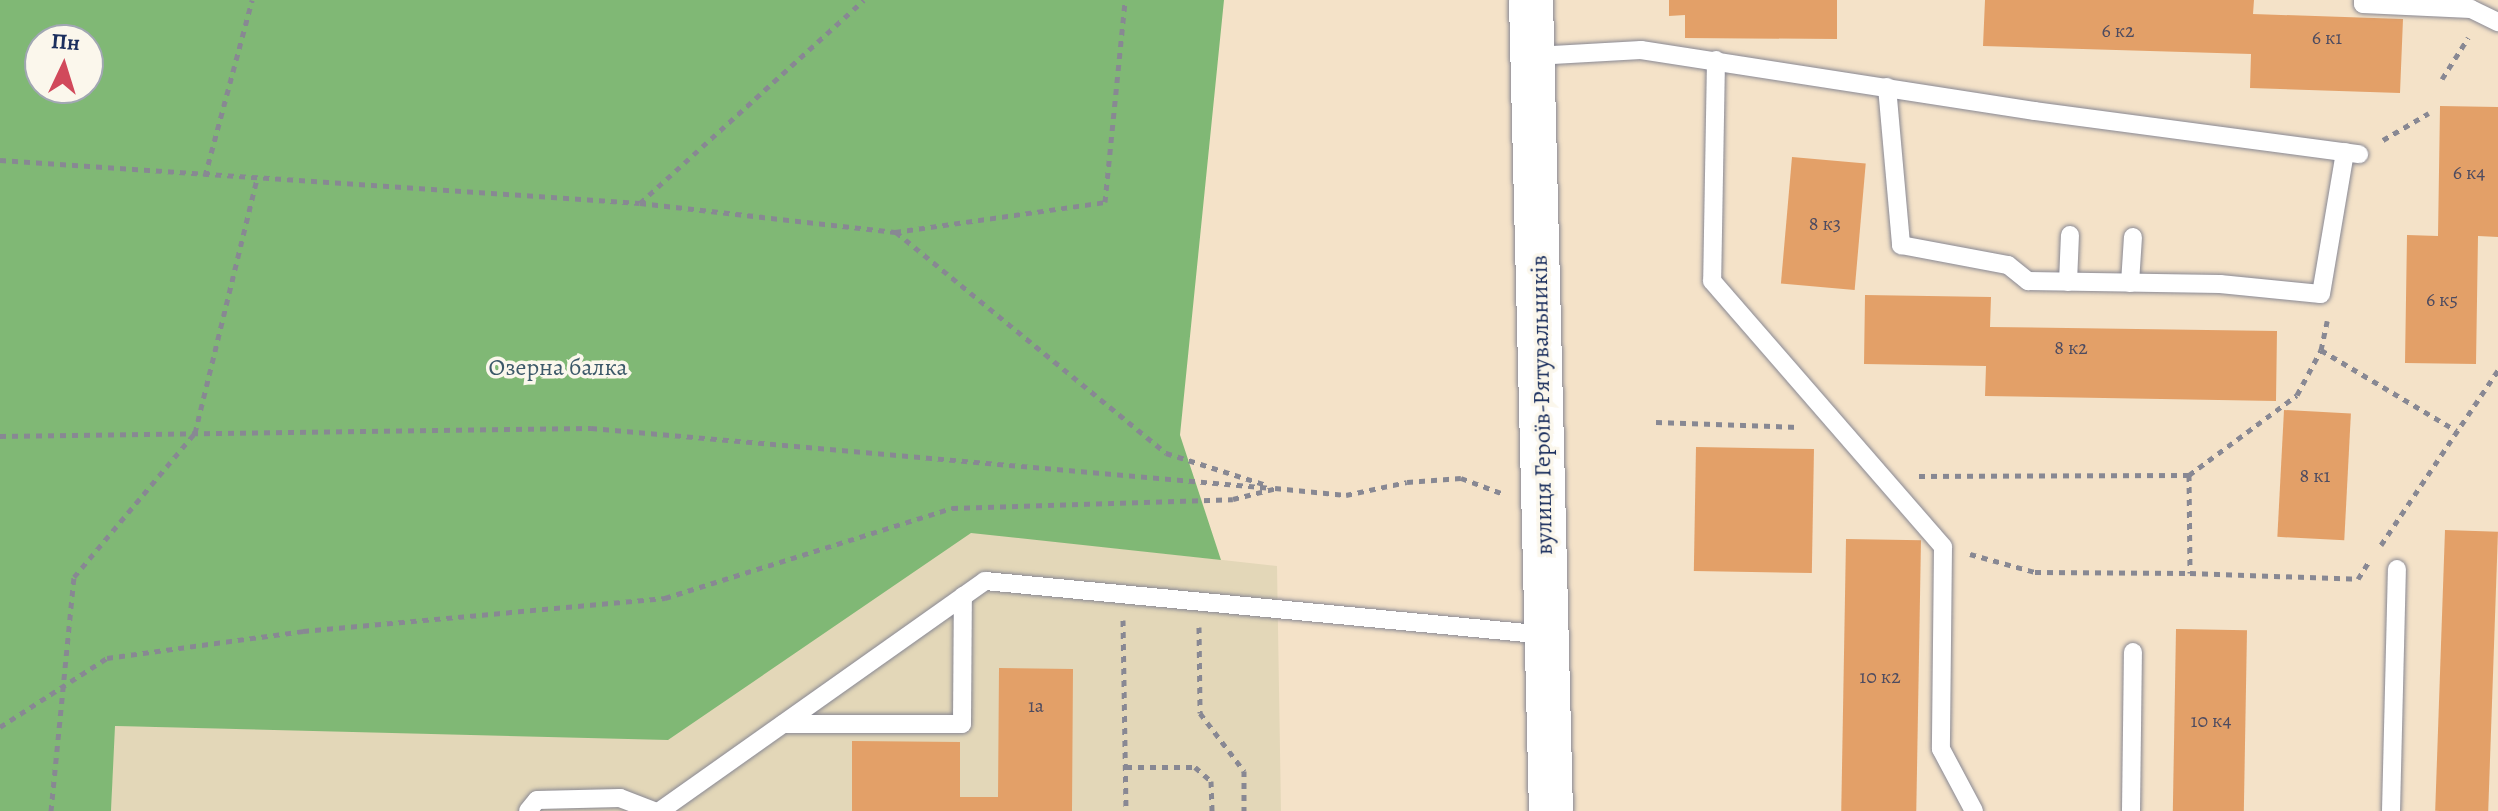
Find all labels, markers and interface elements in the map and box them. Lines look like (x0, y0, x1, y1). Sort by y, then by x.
house number: 6 к2 (2101, 18, 2135, 42)
north arrow (24, 24, 104, 104)
house number: 6 к1 (2312, 25, 2342, 49)
text: Пн (50, 26, 81, 58)
house number: 6 к4 (2453, 160, 2485, 184)
house number: 8 к3 (1809, 211, 1841, 235)
street label: вулиця Героїв-Рятувальників (1525, 255, 1559, 555)
house number: 6 к5 (2426, 287, 2458, 311)
house number: 8 к2 (2054, 335, 2088, 359)
park label: Озерна балка (489, 354, 627, 382)
house number: 8 к1 (2300, 463, 2330, 487)
house number: 10 к2 (1859, 664, 1901, 688)
house number: 1а (1028, 693, 1044, 717)
house number: 10 к4 (2191, 708, 2231, 732)

